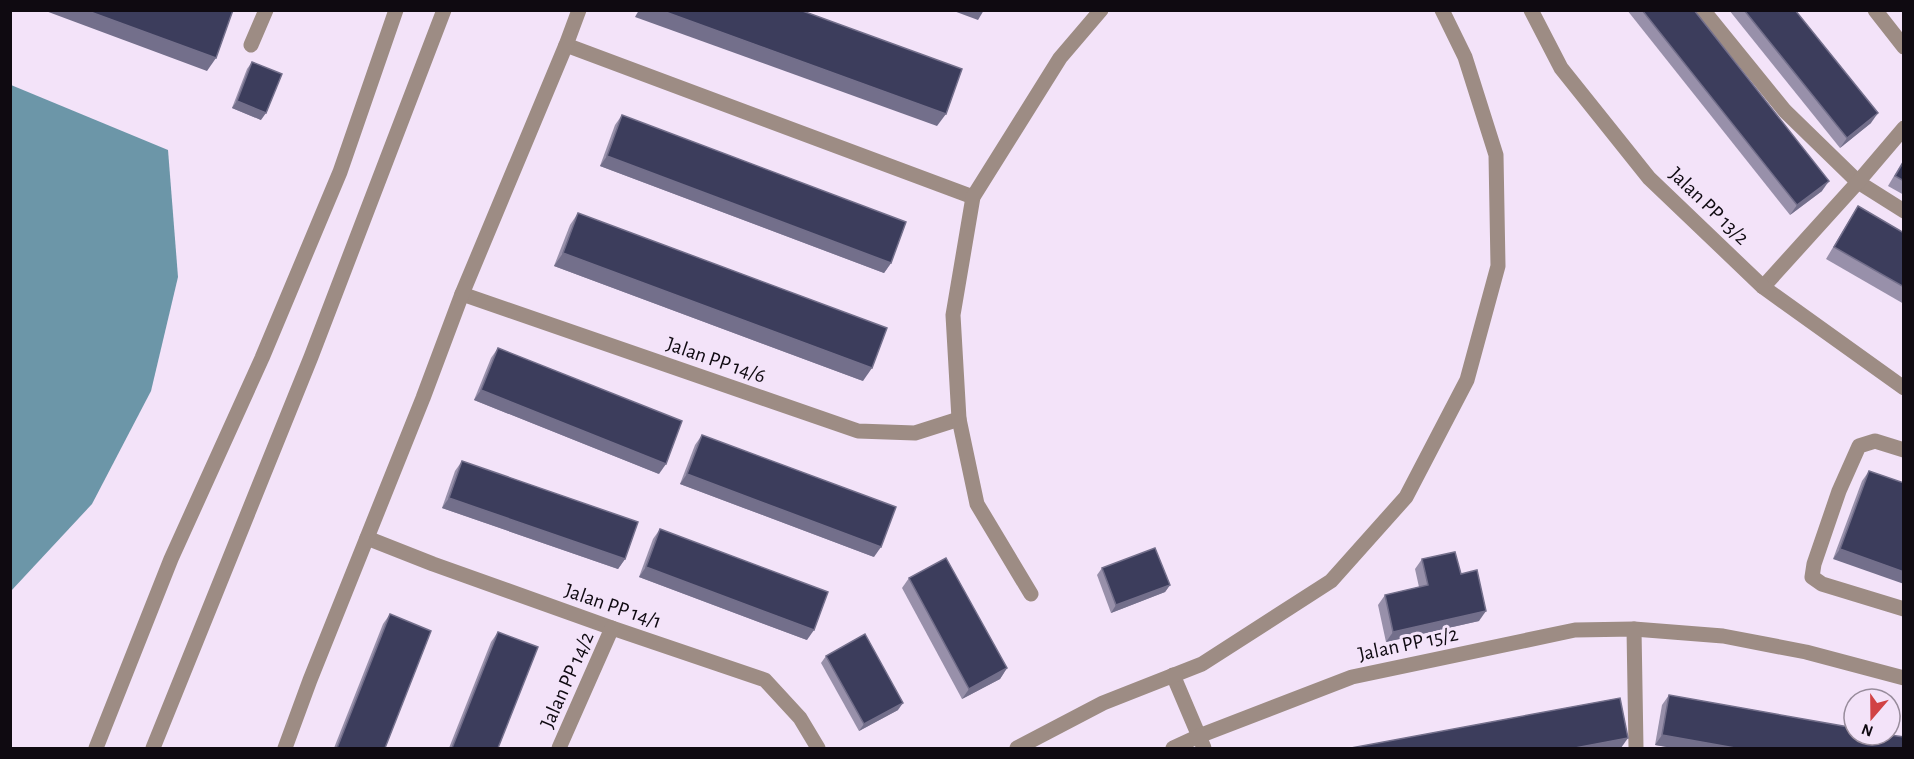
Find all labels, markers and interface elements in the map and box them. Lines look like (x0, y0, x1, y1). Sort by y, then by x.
street label: Jalan PP 13/2 (1665, 163, 1753, 249)
street label: Jalan PP 14/6 (664, 333, 768, 387)
street label: Jalan PP 14/1 (562, 580, 664, 632)
street label: Jalan PP 15/2 (1356, 623, 1460, 665)
street label: Jalan PP 14/2 (536, 629, 598, 731)
north arrow (1842, 687, 1902, 747)
text: N (1859, 721, 1875, 740)

